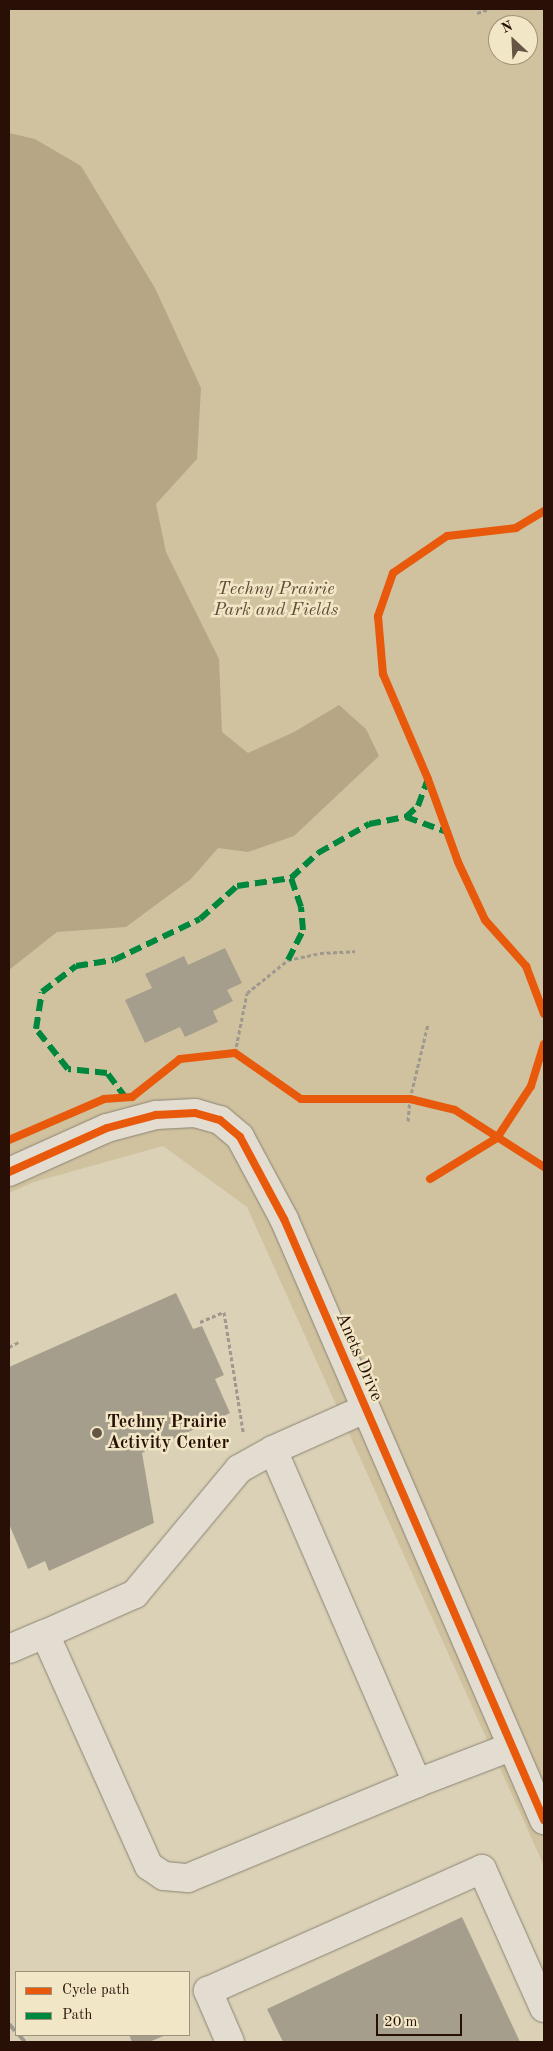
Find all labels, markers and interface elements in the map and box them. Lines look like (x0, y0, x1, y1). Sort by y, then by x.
north arrow (488, 15, 538, 65)
text: N (499, 19, 515, 36)
park label: Techny Prairie Park and Fields (214, 579, 338, 622)
street label: Anets Drive (331, 1309, 387, 1405)
place label: Techny Prairie Activity Center (107, 1412, 229, 1455)
marker: Techny Prairie Activity Center (91, 1427, 103, 1439)
legend (15, 1971, 190, 2036)
text: Cycle path (62, 1983, 130, 1998)
scale bar (378, 2004, 464, 2036)
text: Path (62, 2008, 92, 2023)
text: 20 m (384, 2015, 418, 2030)

